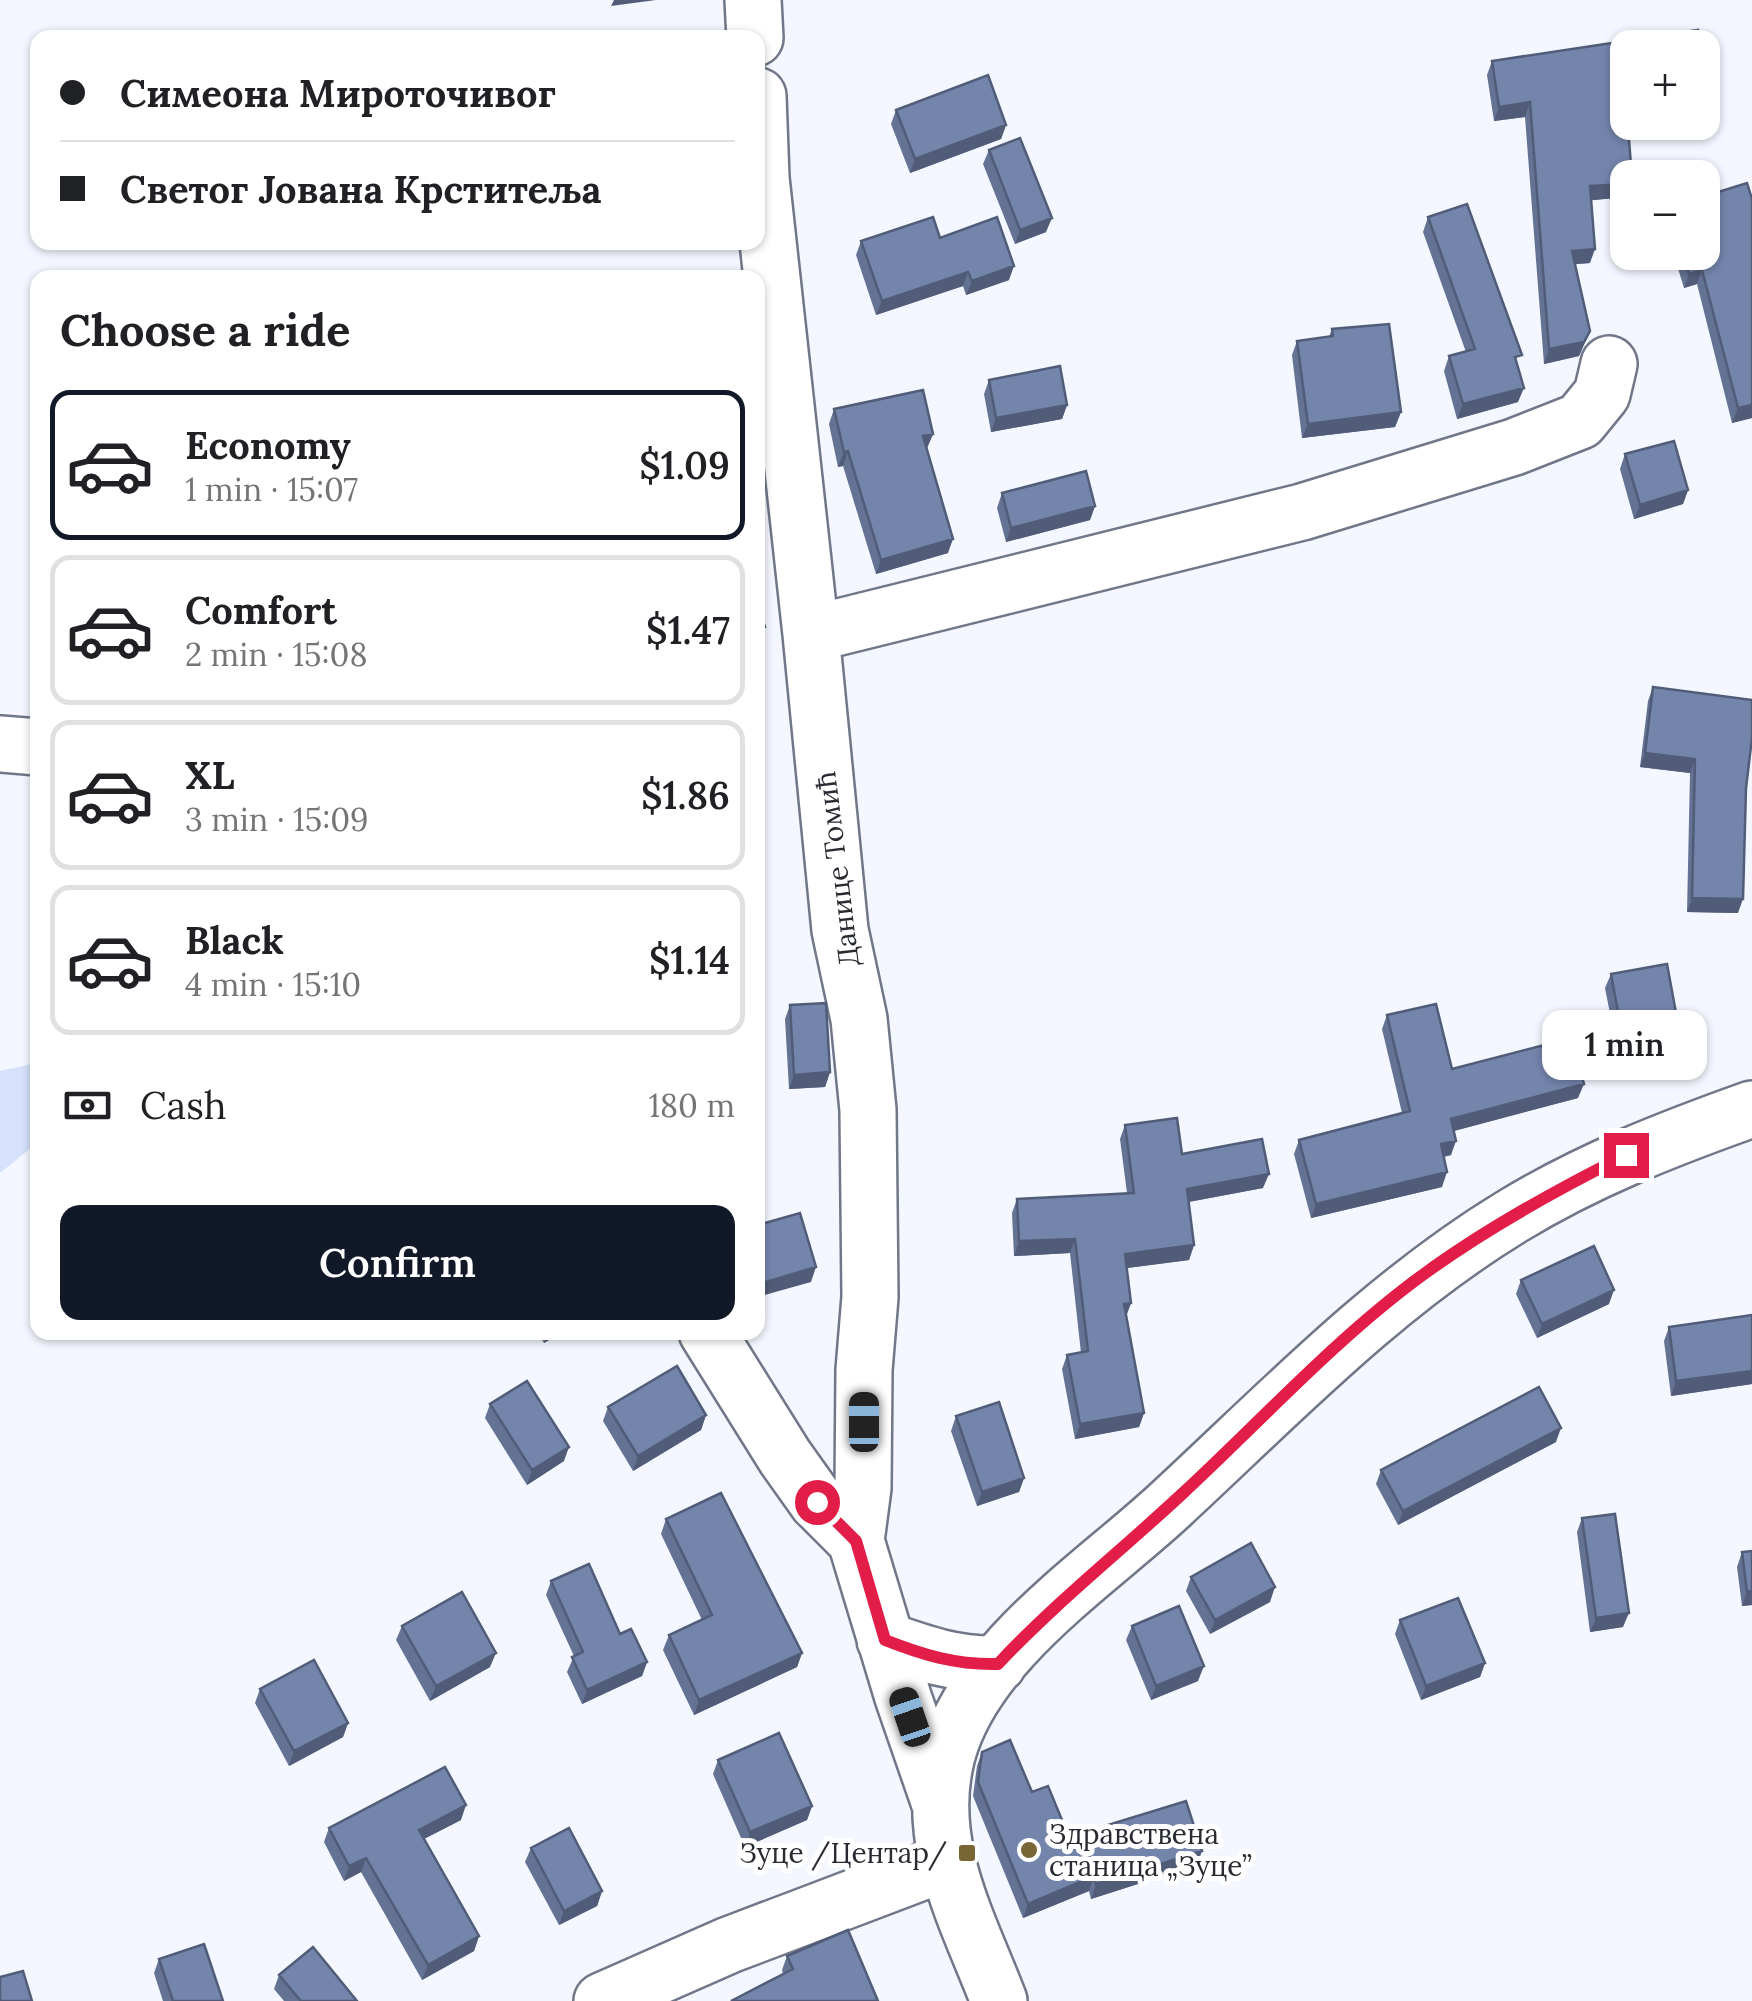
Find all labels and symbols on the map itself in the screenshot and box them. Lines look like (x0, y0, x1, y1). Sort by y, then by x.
street label: Данице Томић (807, 769, 867, 969)
callout: 1 min (1544, 1010, 1708, 1080)
route end (1604, 1133, 1649, 1178)
car (849, 1392, 879, 1452)
route start (795, 1480, 840, 1525)
car (886, 1684, 934, 1750)
place label: Здравствена станица „Зуце” (1049, 1816, 1252, 1884)
place label: Зуце /Центар/ (739, 1835, 947, 1871)
marker: Здравствена станица „Зуце” (1018, 1839, 1040, 1861)
marker: Зуце /Центар/ (956, 1842, 978, 1864)

